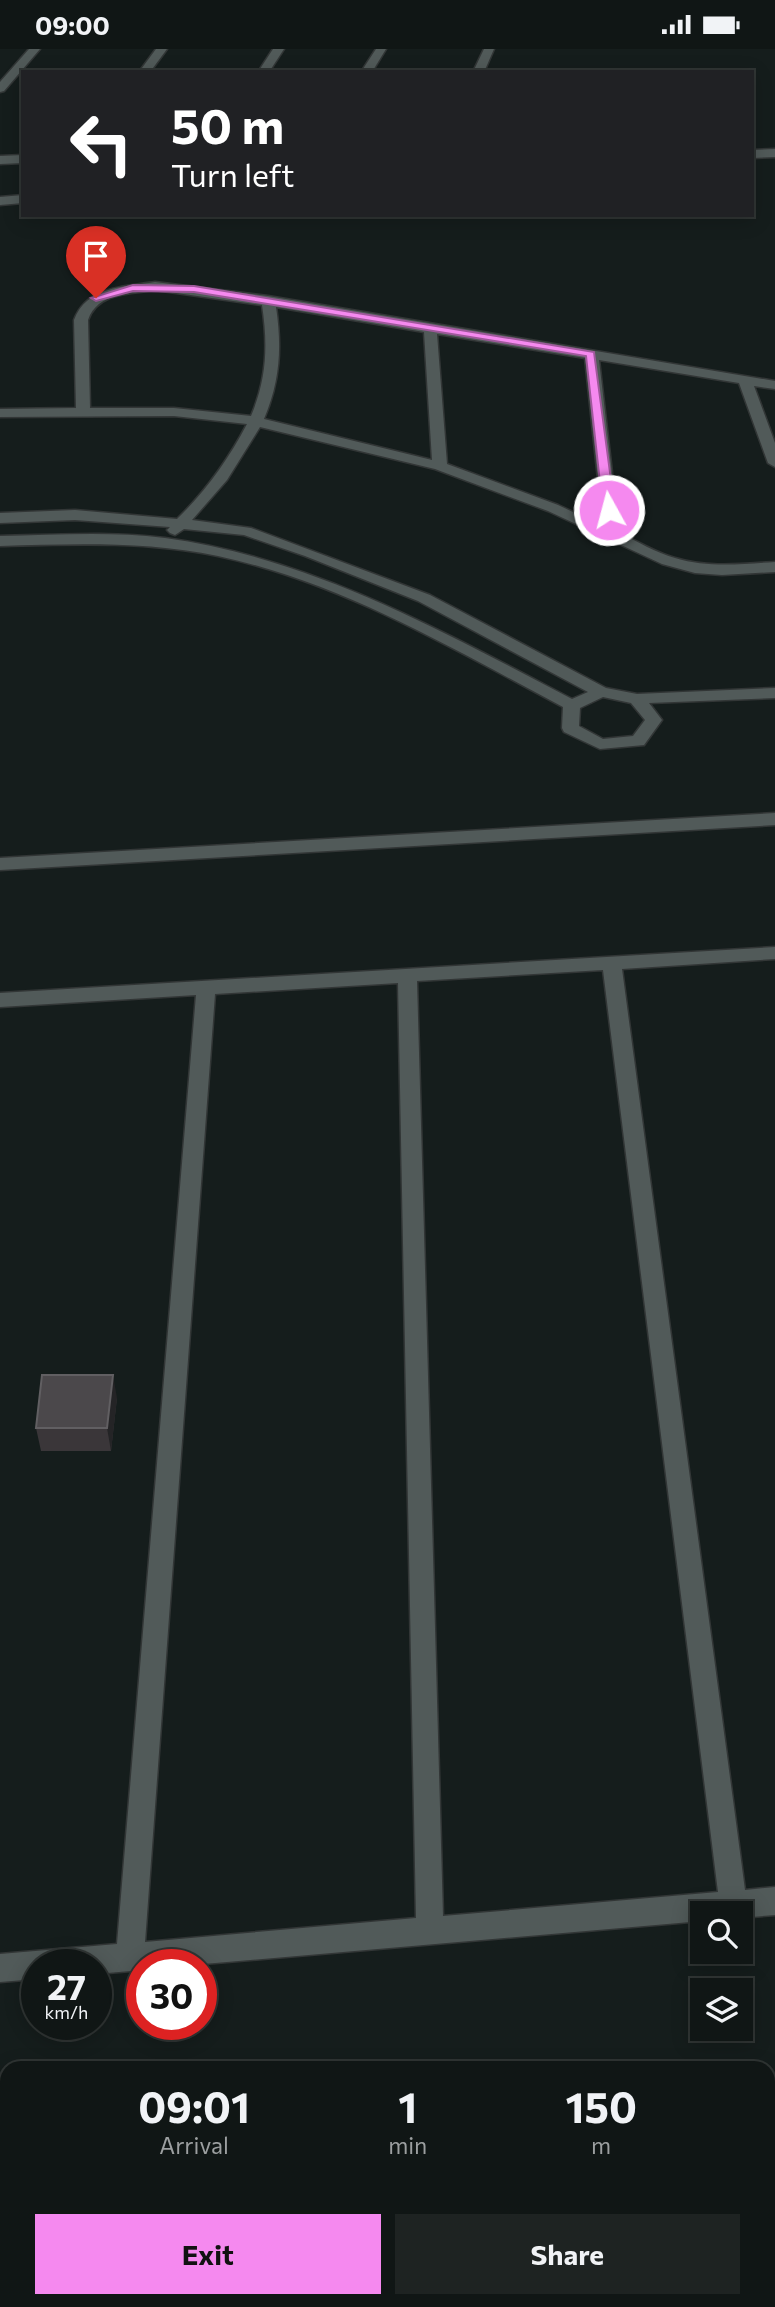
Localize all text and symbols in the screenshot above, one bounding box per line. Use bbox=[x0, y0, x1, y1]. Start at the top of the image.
text: 09:00 bbox=[35, 9, 110, 40]
text: 50 m bbox=[171, 94, 284, 154]
icon: left bbox=[56, 98, 147, 189]
text: Turn left bbox=[171, 154, 295, 194]
pin bbox=[66, 226, 126, 298]
icon: arrive bbox=[77, 237, 115, 275]
position arrow bbox=[572, 473, 646, 547]
map controls bbox=[690, 1901, 753, 2041]
button: search bbox=[690, 1901, 753, 1964]
speed limit sign: 30 bbox=[126, 1949, 217, 2040]
text: 27 bbox=[47, 1964, 86, 2007]
button: layers bbox=[690, 1978, 753, 2041]
text: km/h bbox=[45, 2001, 88, 2023]
text: 09:01 bbox=[138, 2080, 250, 2132]
text: 1 bbox=[398, 2080, 417, 2132]
text: 150 bbox=[565, 2080, 637, 2132]
text: Arrival bbox=[159, 2131, 229, 2159]
text: min bbox=[388, 2131, 427, 2159]
text: m bbox=[591, 2131, 611, 2159]
button: Exit bbox=[35, 2214, 381, 2294]
button: Share bbox=[395, 2214, 740, 2294]

